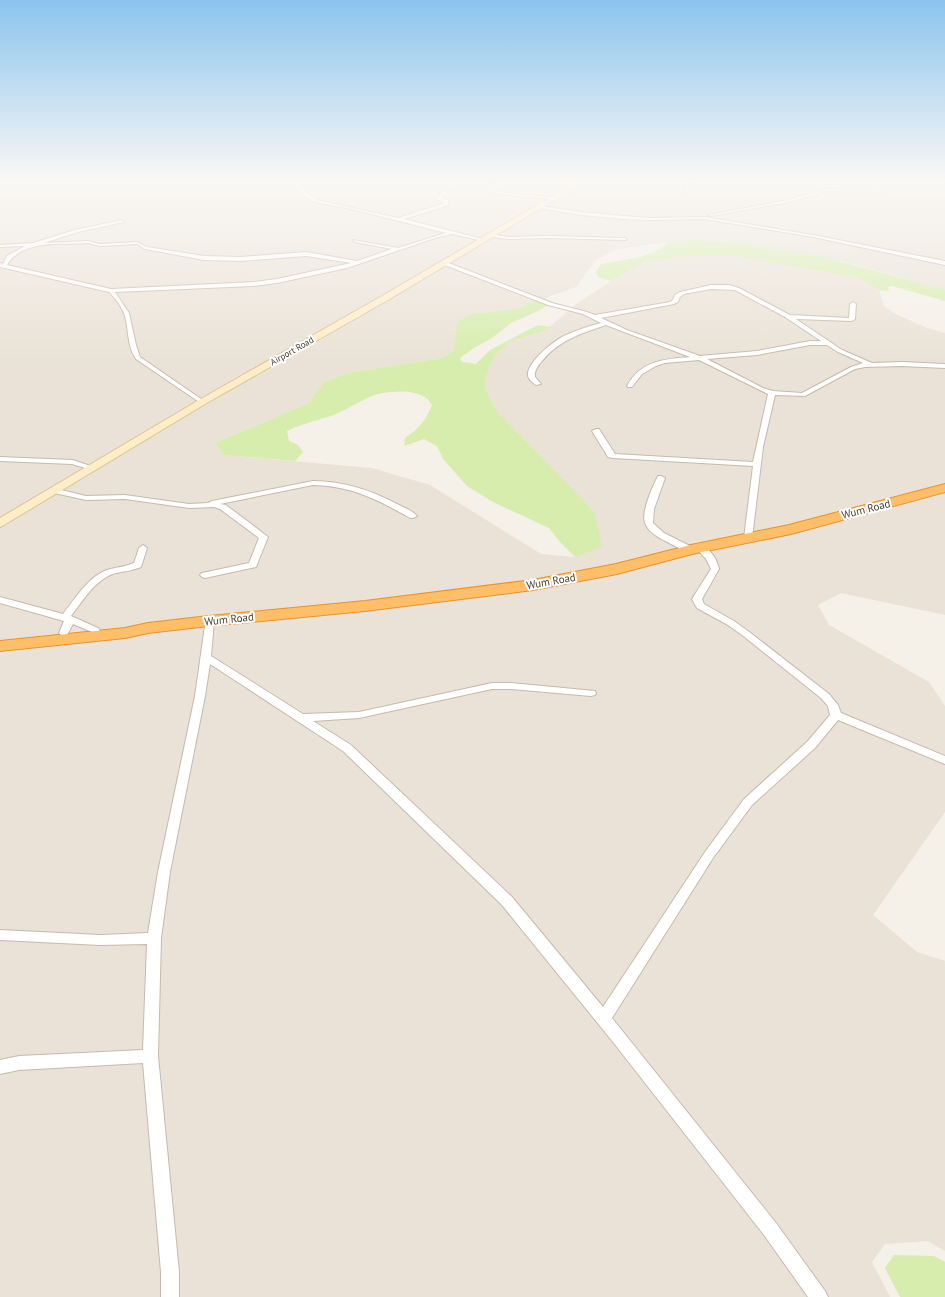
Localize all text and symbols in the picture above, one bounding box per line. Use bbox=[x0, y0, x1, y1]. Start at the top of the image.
street label: Airport Road bbox=[268, 334, 316, 367]
street label: Wum Road bbox=[840, 496, 892, 522]
street label: Wum Road bbox=[525, 570, 577, 592]
street label: Wum Road bbox=[204, 609, 255, 629]

